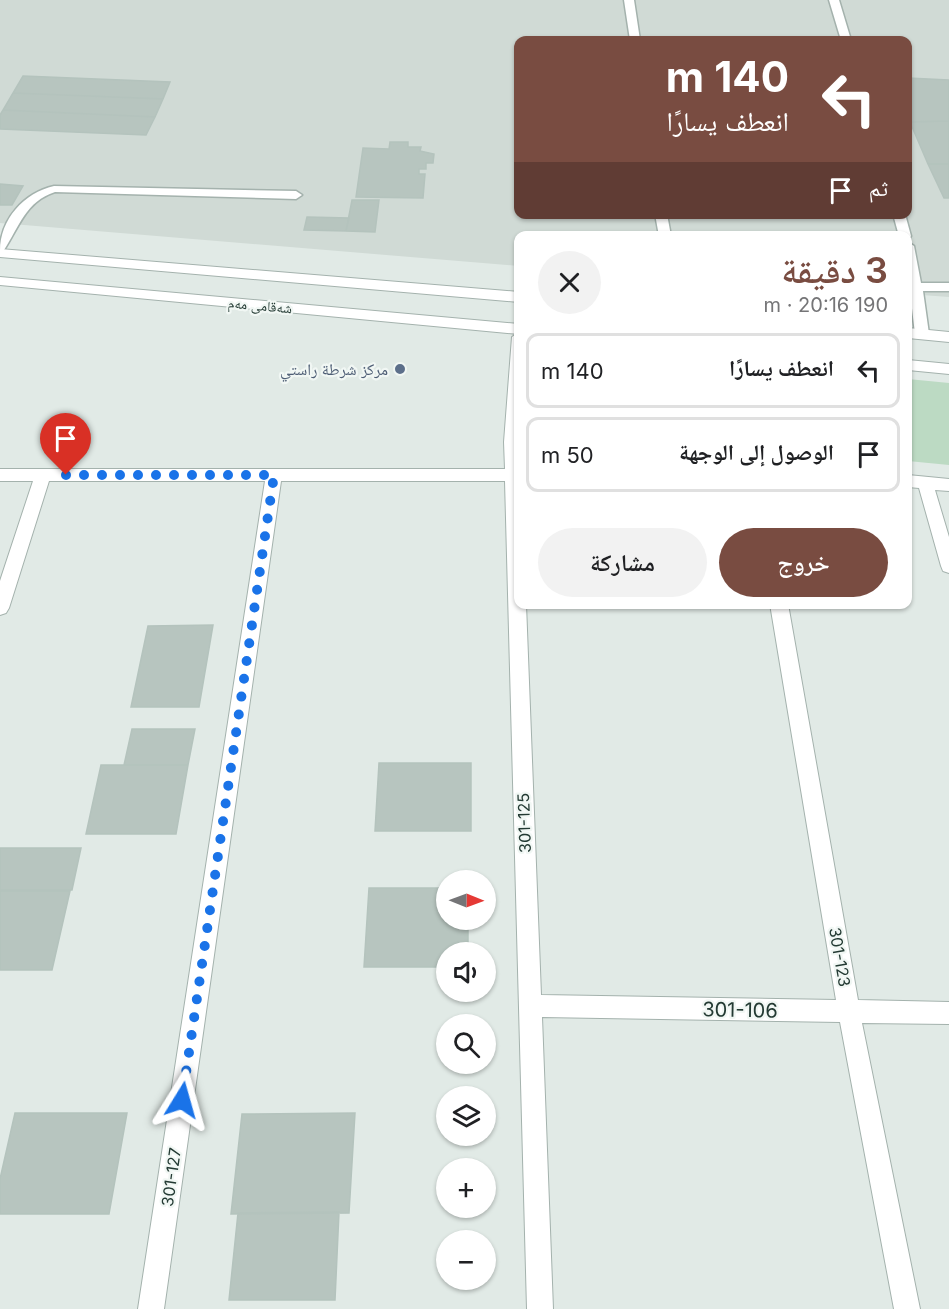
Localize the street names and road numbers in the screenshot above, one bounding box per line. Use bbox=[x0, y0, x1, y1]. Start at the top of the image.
street label: شەقامی مەم bbox=[227, 294, 293, 318]
street label: 301-125 bbox=[513, 793, 535, 853]
street label: 301-123 bbox=[825, 926, 855, 988]
street label: 301-106 bbox=[702, 997, 778, 1023]
street label: 301-127 bbox=[157, 1146, 185, 1208]

